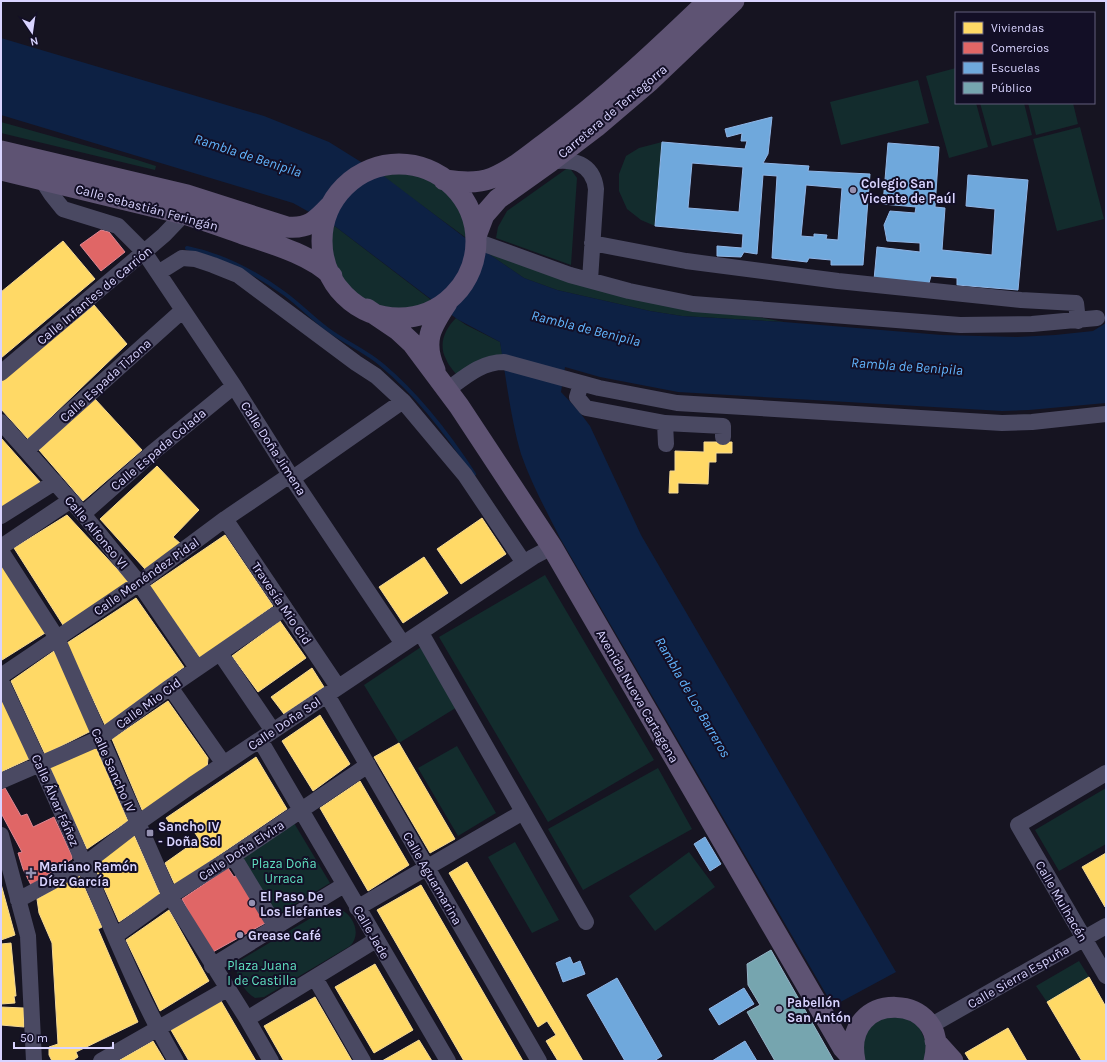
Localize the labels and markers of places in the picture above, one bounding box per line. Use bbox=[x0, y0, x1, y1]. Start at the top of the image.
place label: Colegio San Vicente de Paúl bbox=[861, 176, 956, 206]
marker: Colegio San Vicente de Paúl bbox=[848, 185, 858, 195]
place label: Sancho IV - Doña Sol bbox=[158, 819, 221, 849]
marker: Sancho IV - Doña Sol bbox=[145, 828, 155, 838]
place label: Mariano Ramón Díez García bbox=[39, 859, 137, 889]
marker: Mariano Ramón Díez García bbox=[26, 868, 36, 878]
place label: El Paso De Los Elefantes bbox=[260, 889, 342, 919]
marker: El Paso De Los Elefantes bbox=[247, 898, 257, 908]
place label: Grease Café bbox=[248, 928, 321, 943]
marker: Grease Café bbox=[235, 930, 245, 940]
place label: Pabellón San Antón bbox=[787, 995, 851, 1025]
marker: Pabellón San Antón bbox=[774, 1004, 784, 1014]

